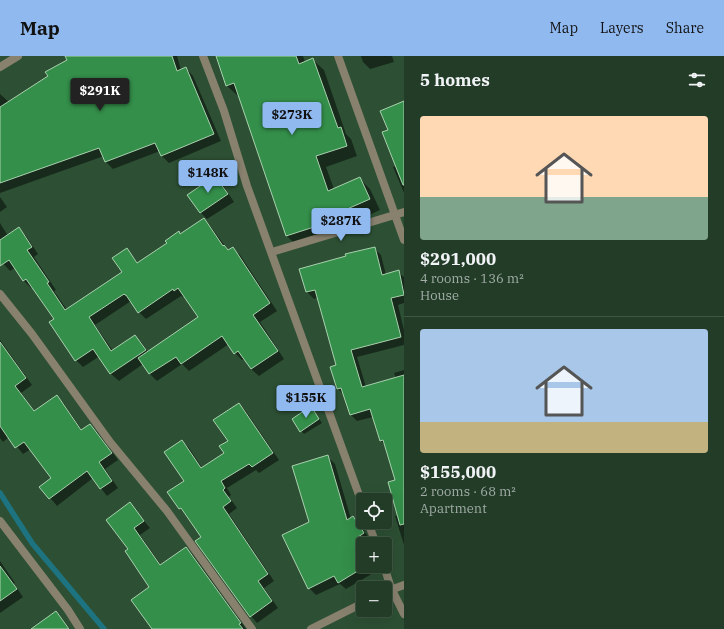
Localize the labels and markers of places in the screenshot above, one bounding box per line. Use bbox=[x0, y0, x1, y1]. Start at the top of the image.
pin: $291K bbox=[72, 78, 128, 112]
pin: $273K bbox=[264, 102, 320, 136]
pin: $148K bbox=[180, 160, 236, 194]
pin: $287K bbox=[313, 208, 369, 242]
pin: $155K bbox=[278, 385, 334, 419]

